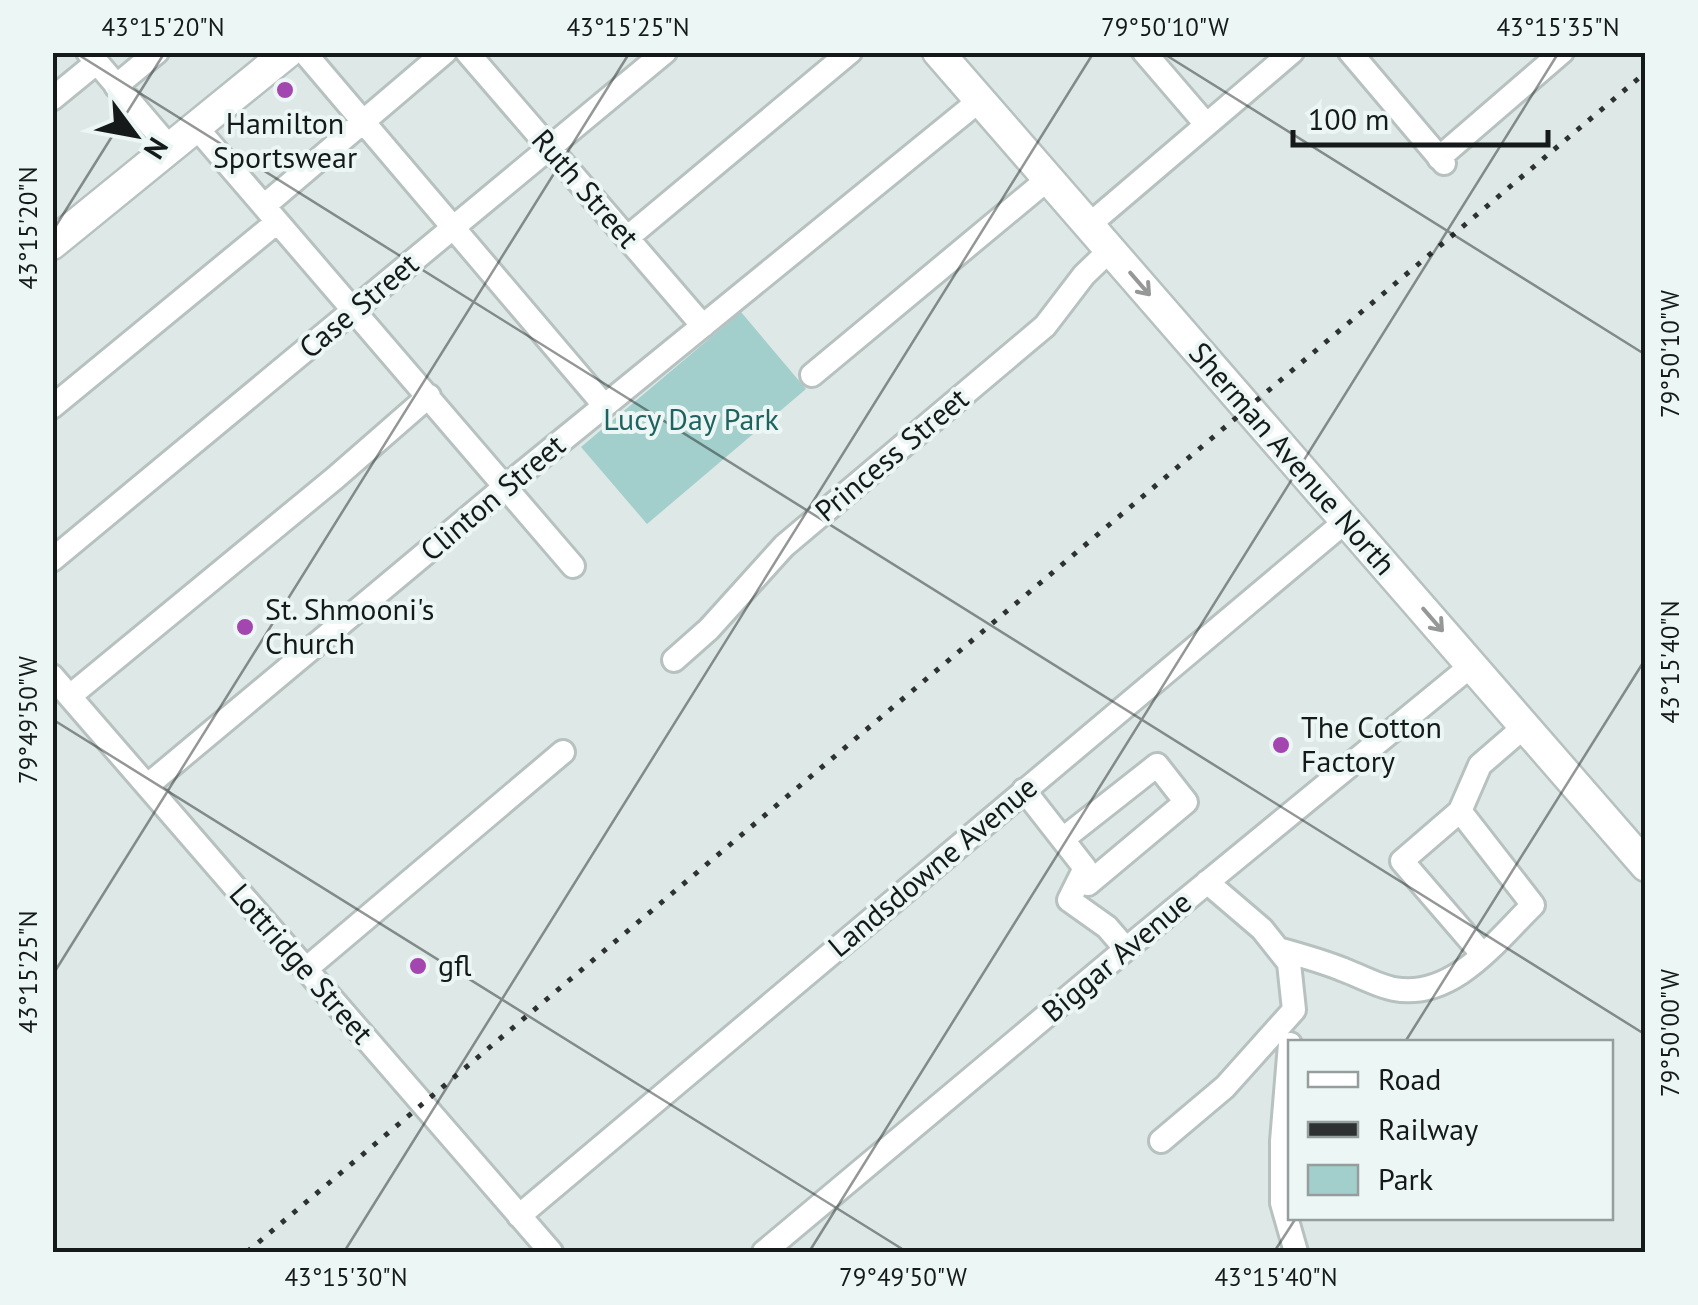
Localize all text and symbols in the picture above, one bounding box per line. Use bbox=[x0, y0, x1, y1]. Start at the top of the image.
text: 43°15'20"N bbox=[101, 11, 225, 43]
text: 43°15'25"N bbox=[566, 11, 690, 43]
text: 79°50'10"W bbox=[1101, 11, 1229, 43]
text: 43°15'35"N bbox=[1496, 11, 1620, 43]
marker: Hamilton Sportswear bbox=[274, 79, 296, 101]
north arrow bbox=[85, 85, 185, 185]
scale bar bbox=[1293, 85, 1548, 147]
text: 100 m bbox=[1308, 99, 1389, 138]
place label: Hamilton Sportswear bbox=[213, 103, 357, 176]
street label: Ruth Street bbox=[524, 121, 648, 256]
text: N bbox=[136, 131, 177, 166]
text: 43°15'20"N bbox=[12, 166, 44, 290]
street label: Case Street bbox=[290, 244, 426, 366]
one-way arrow bbox=[1128, 271, 1150, 297]
text: 79°50'10"W bbox=[1654, 290, 1686, 418]
street label: Sherman Avenue North bbox=[1181, 333, 1405, 583]
street label: Princess Street bbox=[806, 378, 976, 529]
park label: Lucy Day Park bbox=[603, 399, 779, 438]
street label: Clinton Street bbox=[412, 425, 572, 569]
place label: St. Shmooni's Church bbox=[265, 589, 434, 662]
text: 43°15'40"N bbox=[1654, 600, 1686, 724]
one-way arrow bbox=[1421, 607, 1444, 632]
marker: St. Shmooni's Church bbox=[234, 616, 256, 638]
text: 79°49'50"W bbox=[12, 656, 44, 784]
place label: The Cotton Factory bbox=[1301, 707, 1442, 780]
marker: The Cotton Factory bbox=[1270, 734, 1292, 756]
street label: Landsdowne Avenue bbox=[819, 767, 1045, 965]
street label: Lottridge Street bbox=[222, 875, 383, 1051]
street label: Biggar Avenue bbox=[1033, 882, 1199, 1030]
text: 43°15'25"N bbox=[12, 910, 44, 1034]
place label: gfl bbox=[438, 945, 472, 984]
marker: gfl bbox=[407, 955, 429, 977]
text: 79°50'00"W bbox=[1654, 969, 1686, 1097]
legend bbox=[1288, 1040, 1613, 1220]
text: Road bbox=[1378, 1059, 1442, 1098]
text: Railway bbox=[1378, 1109, 1478, 1148]
text: Park bbox=[1378, 1159, 1434, 1198]
text: 43°15'30"N bbox=[284, 1261, 408, 1293]
text: 79°49'50"W bbox=[839, 1261, 967, 1293]
text: 43°15'40"N bbox=[1214, 1261, 1338, 1293]

